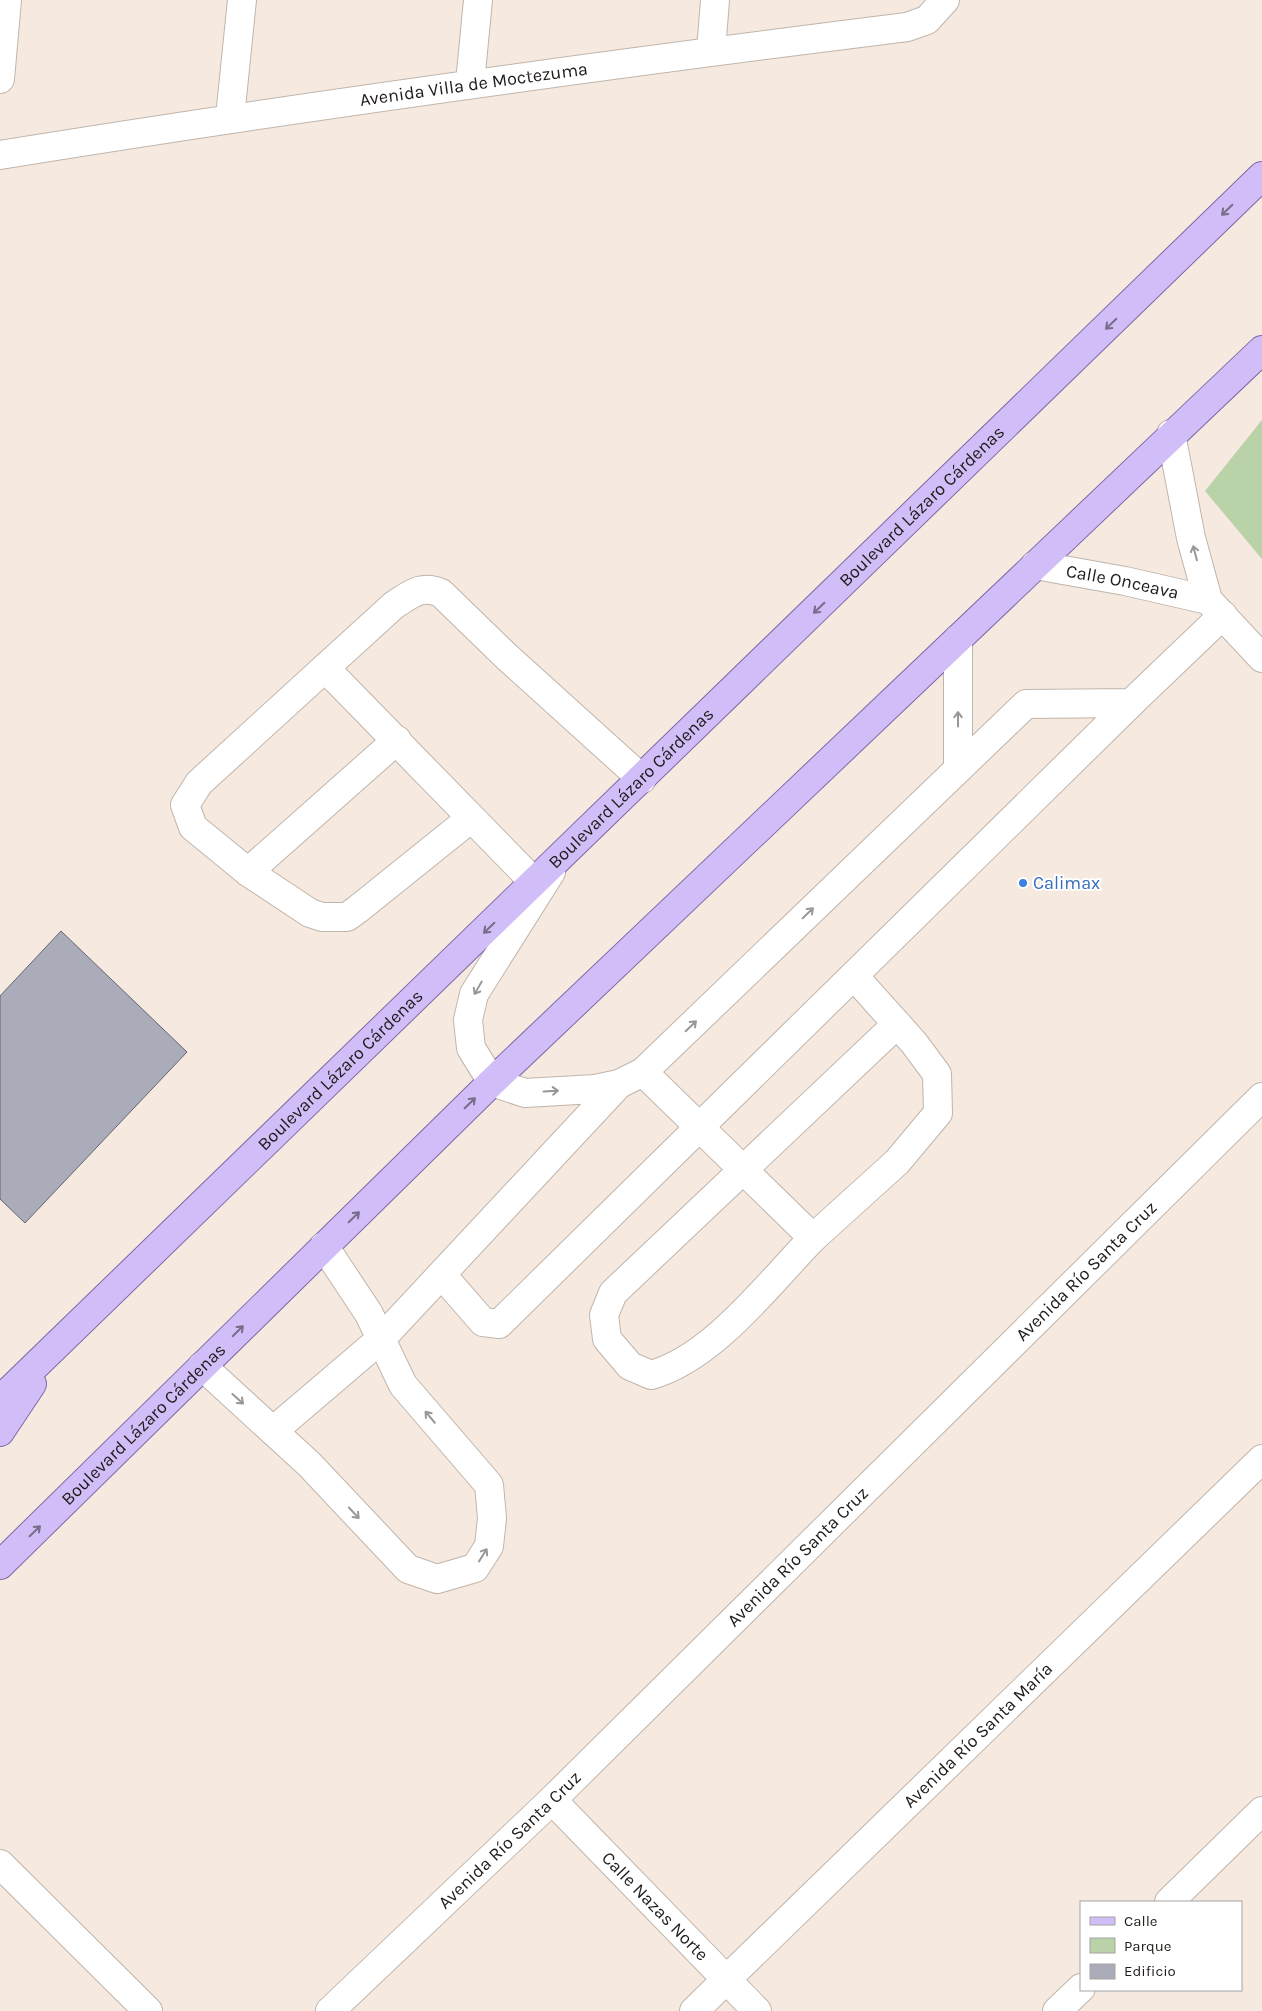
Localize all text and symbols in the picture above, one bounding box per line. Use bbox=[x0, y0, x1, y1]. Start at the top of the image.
street label: Avenida Villa de Moctezuma bbox=[358, 58, 589, 111]
one-way arrow bbox=[1221, 204, 1233, 216]
one-way arrow bbox=[1105, 318, 1117, 330]
street label: Boulevard Lázaro Cárdenas bbox=[834, 421, 1009, 591]
one-way arrow bbox=[1190, 546, 1199, 562]
street label: Calle Onceava bbox=[1064, 560, 1181, 604]
one-way arrow bbox=[813, 602, 825, 614]
street label: Boulevard Lázaro Cárdenas bbox=[544, 703, 718, 873]
one-way arrow bbox=[953, 711, 963, 728]
place label: Calimax bbox=[1033, 872, 1100, 894]
marker: Calimax bbox=[1017, 877, 1029, 889]
one-way arrow bbox=[802, 907, 814, 919]
one-way arrow bbox=[482, 922, 495, 934]
one-way arrow bbox=[473, 981, 483, 996]
street label: Boulevard Lázaro Cárdenas bbox=[253, 985, 428, 1155]
one-way arrow bbox=[685, 1019, 697, 1032]
one-way arrow bbox=[542, 1087, 558, 1096]
one-way arrow bbox=[464, 1097, 476, 1109]
street label: Avenida Río Santa Cruz bbox=[1011, 1197, 1161, 1346]
one-way arrow bbox=[348, 1211, 360, 1223]
one-way arrow bbox=[232, 1325, 244, 1337]
street label: Boulevard Lázaro Cárdenas bbox=[57, 1339, 230, 1510]
one-way arrow bbox=[232, 1393, 244, 1405]
one-way arrow bbox=[425, 1411, 436, 1424]
street label: Avenida Río Santa Cruz bbox=[723, 1482, 873, 1631]
one-way arrow bbox=[348, 1507, 360, 1519]
one-way arrow bbox=[29, 1524, 41, 1537]
one-way arrow bbox=[478, 1549, 488, 1563]
street label: Avenida Río Santa María bbox=[899, 1658, 1057, 1812]
street label: Avenida Río Santa Cruz bbox=[433, 1766, 586, 1913]
street label: Calle Nazas Norte bbox=[597, 1847, 713, 1965]
legend bbox=[1080, 1901, 1242, 1991]
text: Calle bbox=[1124, 1912, 1158, 1930]
text: Parque bbox=[1124, 1937, 1172, 1955]
text: Edificio bbox=[1124, 1962, 1176, 1980]

